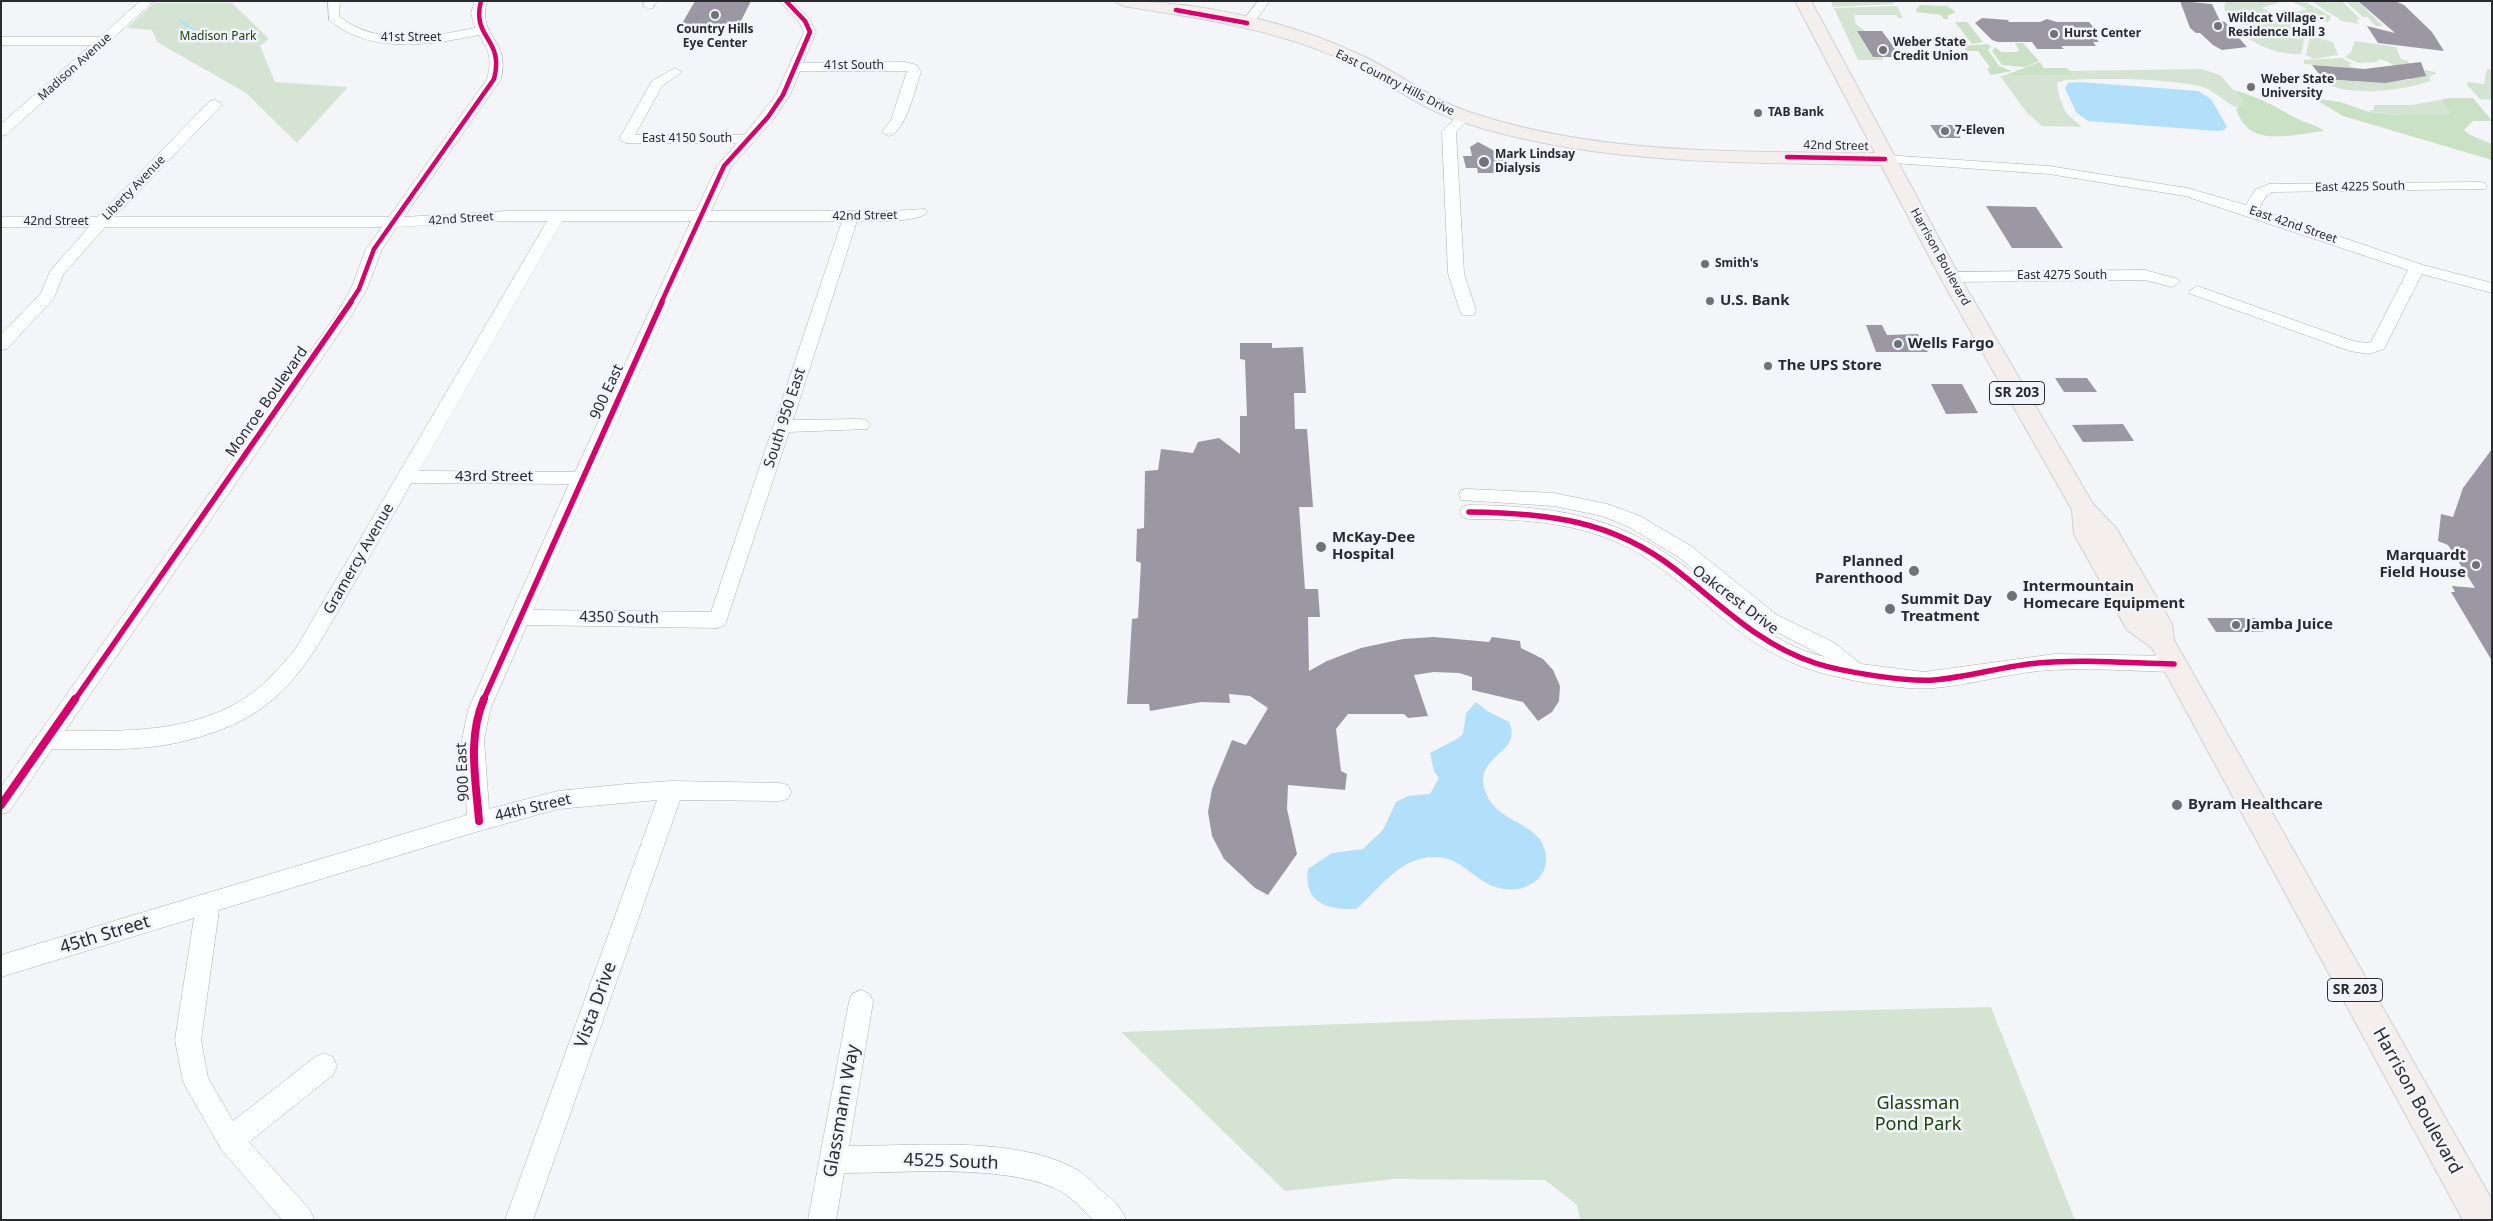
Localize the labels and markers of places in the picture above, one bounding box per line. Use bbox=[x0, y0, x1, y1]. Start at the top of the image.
marker: Country Hills Eye Center bbox=[709, 9, 721, 21]
place label: Wildcat Village - Residence Hall 3 bbox=[2228, 12, 2325, 40]
marker: Wildcat Village - Residence Hall 3 bbox=[2212, 20, 2224, 32]
place label: Country Hills Eye Center bbox=[676, 23, 754, 51]
place label: Hurst Center bbox=[2064, 27, 2141, 41]
marker: Hurst Center bbox=[2048, 28, 2060, 40]
place label: Weber State Credit Union bbox=[1893, 36, 1968, 64]
marker: Weber State Credit Union bbox=[1877, 44, 1889, 56]
place label: Weber State University bbox=[2261, 73, 2334, 101]
marker: Weber State University bbox=[2245, 81, 2257, 93]
place label: TAB Bank bbox=[1768, 106, 1824, 120]
marker: TAB Bank bbox=[1752, 107, 1764, 119]
place label: 7-Eleven bbox=[1955, 124, 2005, 138]
marker: 7-Eleven bbox=[1939, 125, 1951, 137]
place label: Mark Lindsay Dialysis bbox=[1495, 148, 1575, 176]
marker: Mark Lindsay Dialysis bbox=[1477, 155, 1491, 169]
place label: Smith's bbox=[1715, 257, 1759, 271]
marker: Smith's bbox=[1699, 258, 1711, 270]
place label: U.S. Bank bbox=[1720, 292, 1790, 310]
marker: U.S. Bank bbox=[1704, 295, 1716, 307]
place label: Wells Fargo bbox=[1908, 335, 1994, 353]
marker: Wells Fargo bbox=[1892, 338, 1904, 350]
place label: The UPS Store bbox=[1778, 357, 1882, 375]
marker: The UPS Store bbox=[1762, 360, 1774, 372]
place label: McKay-Dee Hospital bbox=[1332, 529, 1415, 564]
marker: McKay-Dee Hospital bbox=[1314, 540, 1328, 554]
place label: Marquardt Field House bbox=[2379, 547, 2466, 582]
place label: Planned Parenthood bbox=[1815, 553, 1903, 588]
marker: Marquardt Field House bbox=[2470, 559, 2482, 571]
marker: Planned Parenthood bbox=[1907, 564, 1921, 578]
place label: Intermountain Homecare Equipment bbox=[2023, 578, 2185, 613]
marker: Intermountain Homecare Equipment bbox=[2005, 589, 2019, 603]
place label: Summit Day Treatment bbox=[1901, 591, 1992, 626]
marker: Summit Day Treatment bbox=[1883, 602, 1897, 616]
place label: Jamba Juice bbox=[2246, 616, 2333, 634]
marker: Jamba Juice bbox=[2230, 619, 2242, 631]
place label: Byram Healthcare bbox=[2188, 796, 2323, 814]
marker: Byram Healthcare bbox=[2170, 798, 2184, 812]

